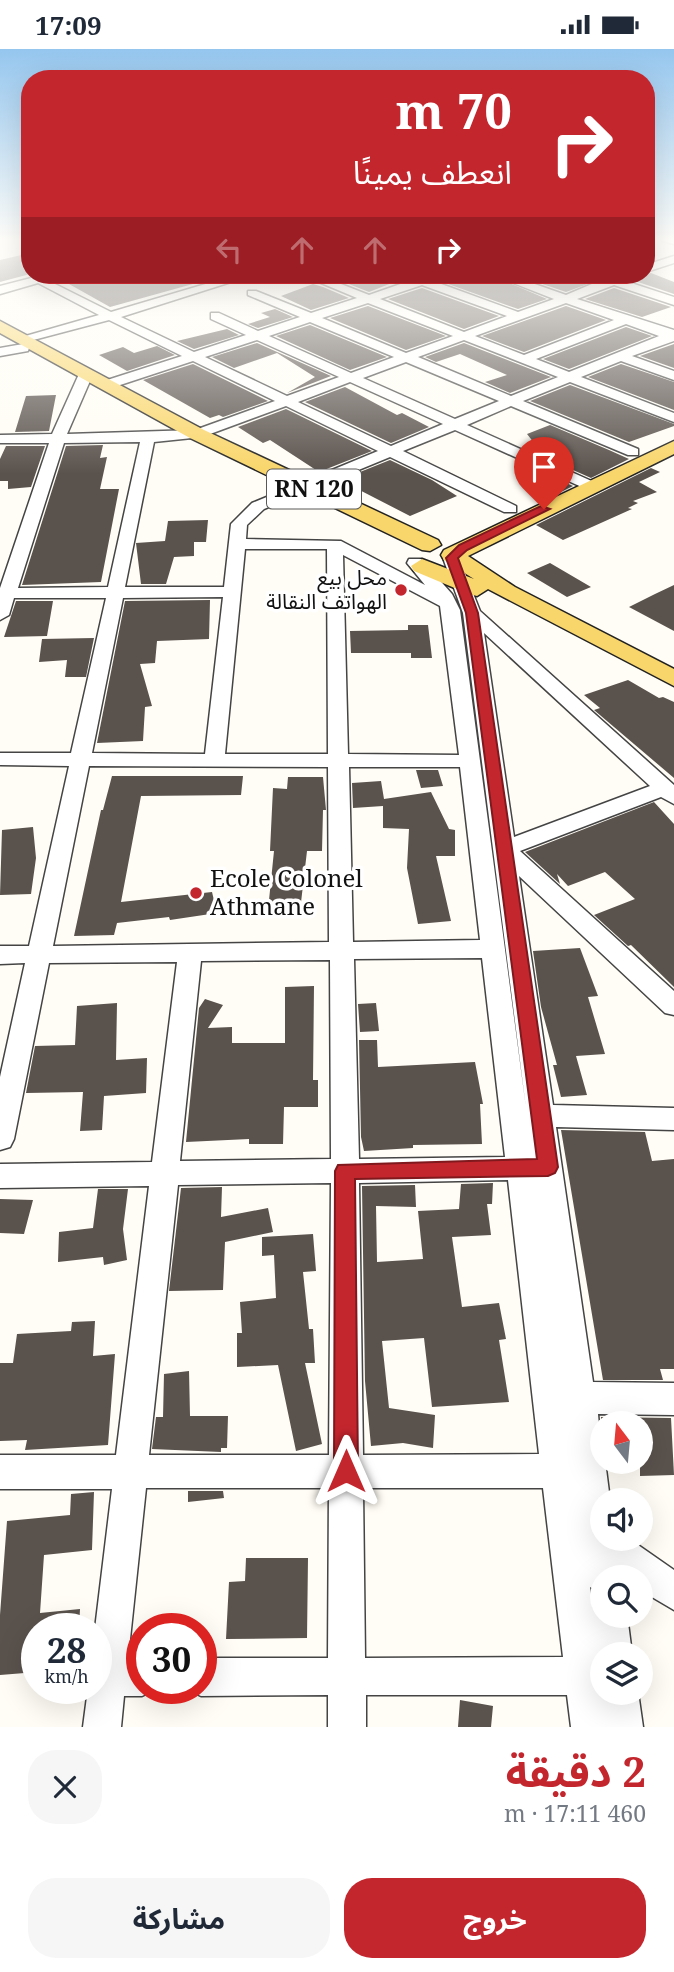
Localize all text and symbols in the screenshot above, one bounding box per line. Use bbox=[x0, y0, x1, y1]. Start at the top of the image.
text: 17:09 bbox=[35, 7, 102, 43]
text: 70 m bbox=[396, 77, 512, 143]
icon: right bbox=[536, 98, 627, 189]
text: انعطف يمينًا bbox=[353, 150, 512, 193]
icon: left bbox=[210, 231, 248, 269]
icon: ahead bbox=[283, 231, 321, 269]
icon: ahead bbox=[356, 231, 394, 269]
icon: right bbox=[429, 231, 467, 269]
pin bbox=[514, 437, 574, 509]
icon: arrive bbox=[525, 448, 563, 486]
road number: RN 120 bbox=[267, 469, 361, 509]
place label: محل بيع الهواتف النقالة bbox=[266, 563, 387, 615]
marker: محل بيع الهواتف النقالة bbox=[393, 582, 409, 598]
place label: Ecole Colonel Athmane bbox=[210, 861, 363, 922]
marker: Ecole Colonel Athmane bbox=[188, 885, 204, 901]
north arrow bbox=[590, 1411, 653, 1473]
map controls bbox=[590, 1411, 653, 1705]
position arrow bbox=[309, 1434, 383, 1508]
button: sound bbox=[590, 1488, 653, 1551]
button: search bbox=[590, 1565, 653, 1628]
speed limit sign: 30 bbox=[126, 1613, 217, 1704]
text: 28 bbox=[47, 1626, 86, 1673]
button: layers bbox=[590, 1642, 653, 1705]
text: km/h bbox=[44, 1664, 89, 1688]
text: 2 دقيقة bbox=[506, 1742, 646, 1799]
button: close bbox=[28, 1750, 102, 1824]
text: 460 m · 17:11 bbox=[504, 1797, 646, 1829]
button: مشاركة bbox=[28, 1878, 330, 1958]
button: خروج bbox=[344, 1878, 646, 1958]

